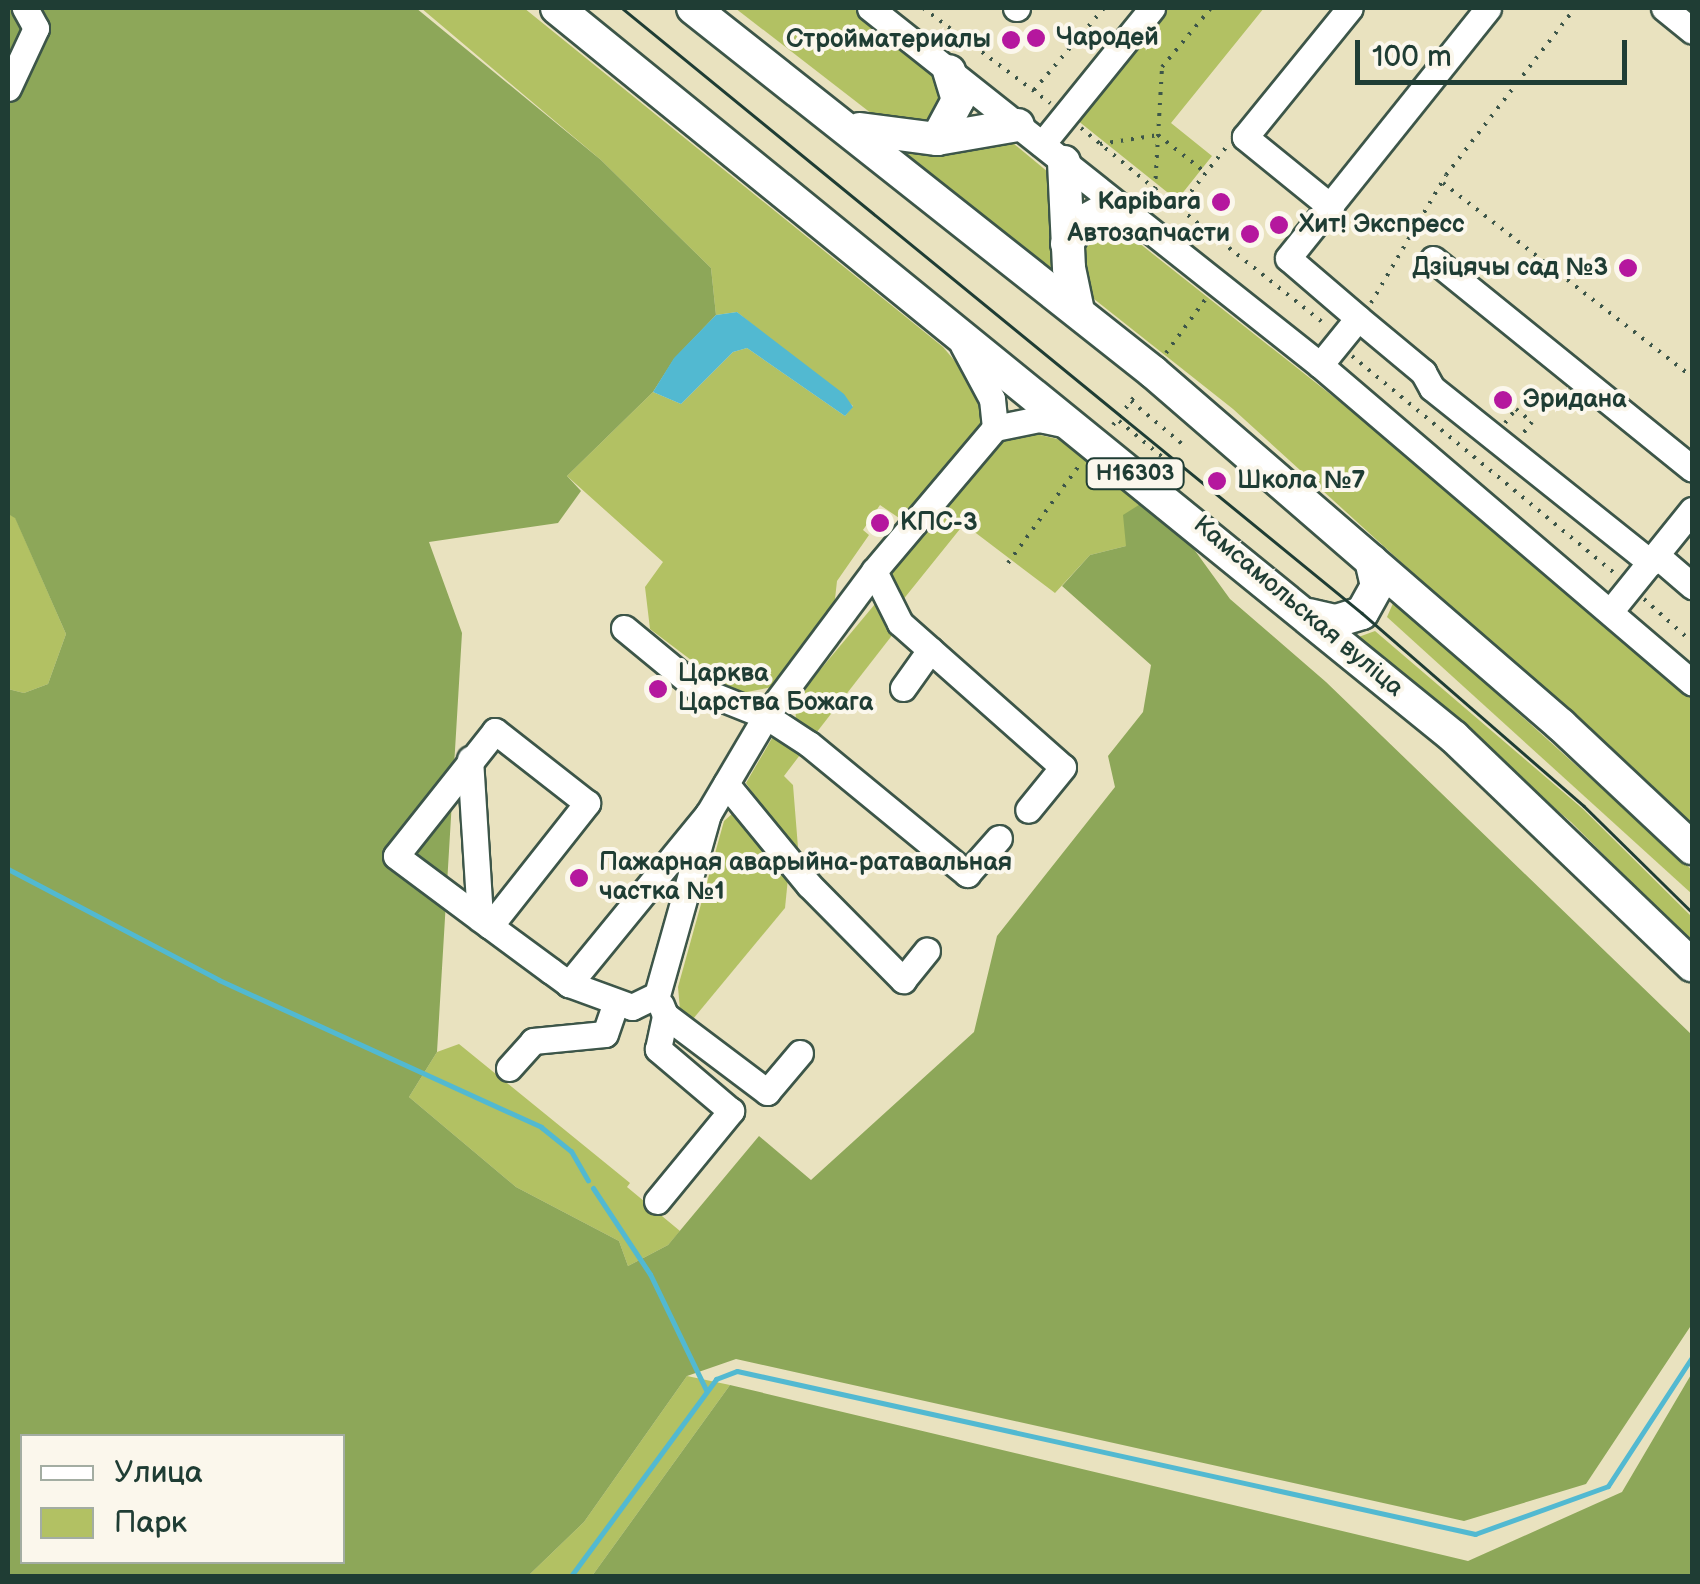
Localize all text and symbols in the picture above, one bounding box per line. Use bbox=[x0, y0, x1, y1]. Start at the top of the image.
scale bar bbox=[1360, 20, 1632, 82]
place label: Чародей bbox=[1056, 23, 1159, 53]
place label: Стройматериалы bbox=[786, 25, 991, 55]
marker: Чародей bbox=[1025, 27, 1047, 49]
marker: Стройматериалы bbox=[1000, 29, 1022, 51]
text: 100 m bbox=[1372, 39, 1452, 75]
place label: Kapibara bbox=[1097, 187, 1201, 217]
marker: Kapibara bbox=[1210, 191, 1232, 213]
place label: Хит! Экспресс bbox=[1299, 210, 1465, 240]
marker: Хит! Экспресс bbox=[1268, 214, 1290, 236]
place label: Автозапчасти bbox=[1068, 219, 1230, 249]
marker: Автозапчасти bbox=[1239, 223, 1261, 245]
place label: Дзіцячы сад №3 bbox=[1412, 253, 1608, 283]
marker: Дзіцячы сад №3 bbox=[1617, 257, 1639, 279]
place label: Эридана bbox=[1523, 385, 1627, 415]
marker: Эридана bbox=[1492, 389, 1514, 411]
road number: Н16303 bbox=[1085, 457, 1185, 491]
place label: Школа №7 bbox=[1237, 466, 1365, 496]
marker: Школа №7 bbox=[1206, 470, 1228, 492]
place label: КПС-3 bbox=[900, 508, 978, 538]
street label: Камсамольская вуліца bbox=[1187, 510, 1409, 704]
marker: КПС-3 bbox=[869, 512, 891, 534]
place label: Царква Царства Божага bbox=[678, 660, 873, 719]
marker: Царква Царства Божага bbox=[647, 678, 669, 700]
place label: Пажарная аварыйна-ратавальная частка №1 bbox=[599, 849, 1012, 908]
marker: Пажарная аварыйна-ратавальная частка №1 bbox=[568, 867, 590, 889]
legend bbox=[20, 1434, 345, 1564]
text: Улица bbox=[114, 1455, 203, 1491]
text: Парк bbox=[114, 1505, 187, 1541]

